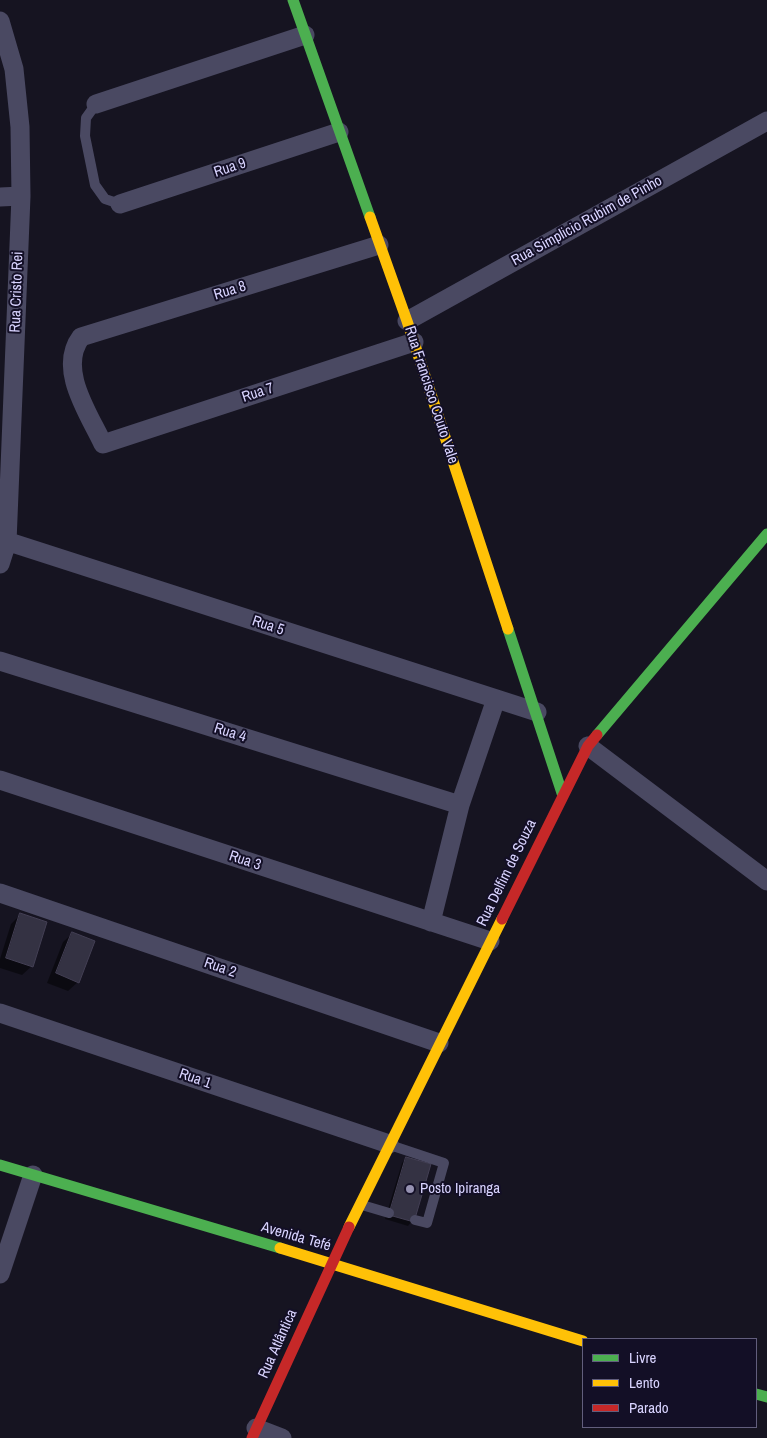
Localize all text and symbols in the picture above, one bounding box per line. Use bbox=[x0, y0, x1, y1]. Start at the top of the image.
street label: Rua 9 bbox=[212, 154, 248, 182]
street label: Rua Simplicio Rubim de Pinho bbox=[508, 172, 666, 270]
street label: Rua Cristo Rei bbox=[7, 251, 27, 333]
street label: Rua 8 bbox=[212, 278, 248, 304]
street label: Rua Francisco Couto Vale bbox=[400, 324, 462, 466]
street label: Rua 7 bbox=[240, 379, 276, 407]
street label: Rua 5 bbox=[250, 612, 286, 640]
street label: Rua 4 bbox=[212, 720, 248, 746]
street label: Rua Delfim de Souza bbox=[473, 817, 541, 929]
street label: Rua 3 bbox=[227, 847, 263, 875]
street label: Rua 2 bbox=[202, 954, 238, 982]
street label: Rua 1 bbox=[177, 1065, 213, 1093]
place label: Posto Ipiranga bbox=[420, 1180, 500, 1198]
marker: Posto Ipiranga bbox=[404, 1183, 416, 1195]
street label: Avenida Tefé bbox=[259, 1218, 333, 1256]
street label: Rua Atlântica bbox=[255, 1307, 301, 1381]
legend bbox=[582, 1338, 757, 1428]
text: Livre bbox=[629, 1347, 656, 1368]
text: Lento bbox=[629, 1372, 660, 1393]
text: Parado bbox=[629, 1397, 669, 1418]

